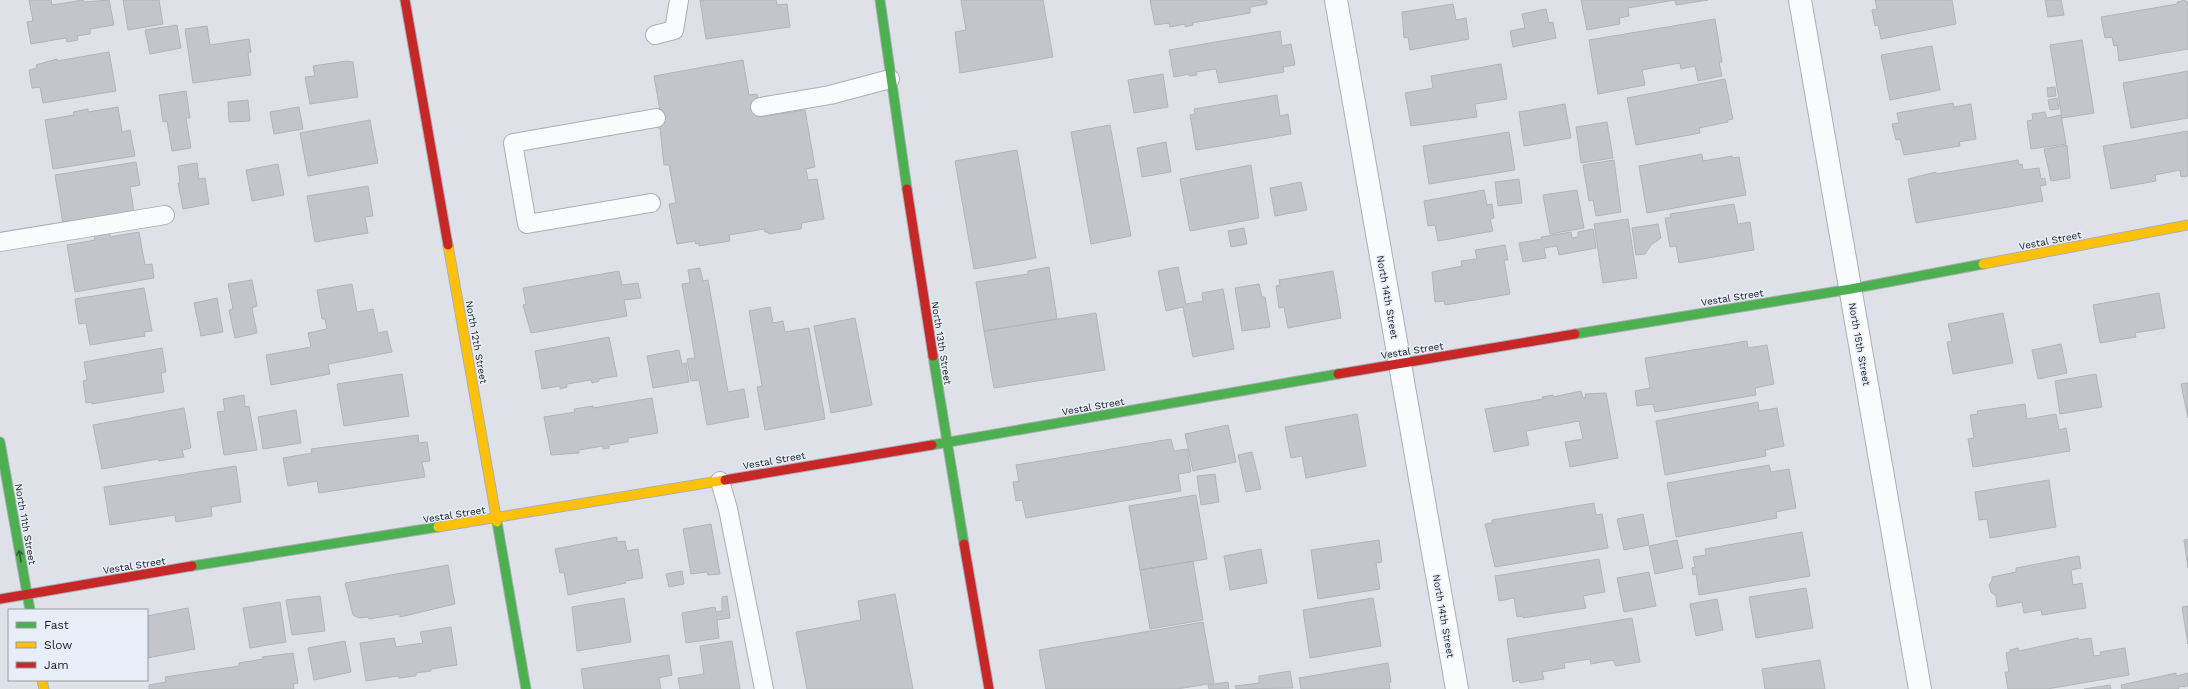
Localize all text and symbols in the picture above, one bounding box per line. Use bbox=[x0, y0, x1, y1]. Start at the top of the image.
street label: Vestal Street bbox=[2018, 229, 2083, 252]
street label: North 14th Street bbox=[1375, 255, 1400, 340]
street label: Vestal Street bbox=[1700, 287, 1765, 308]
street label: North 12th Street bbox=[464, 300, 489, 385]
street label: North 13th Street bbox=[929, 301, 954, 386]
street label: North 15th Street bbox=[1847, 302, 1872, 387]
street label: Vestal Street bbox=[1380, 340, 1445, 361]
street label: Vestal Street bbox=[1061, 395, 1126, 417]
street label: Vestal Street bbox=[742, 449, 807, 471]
street label: North 11th Street bbox=[13, 483, 38, 566]
street label: Vestal Street bbox=[422, 504, 487, 525]
one-way arrow bbox=[16, 550, 24, 563]
street label: Vestal Street bbox=[102, 555, 167, 576]
street label: North 14th Street bbox=[1431, 574, 1456, 659]
legend bbox=[8, 609, 148, 681]
text: Fast bbox=[44, 618, 69, 632]
text: Slow bbox=[44, 638, 72, 652]
text: Jam bbox=[44, 658, 69, 672]

